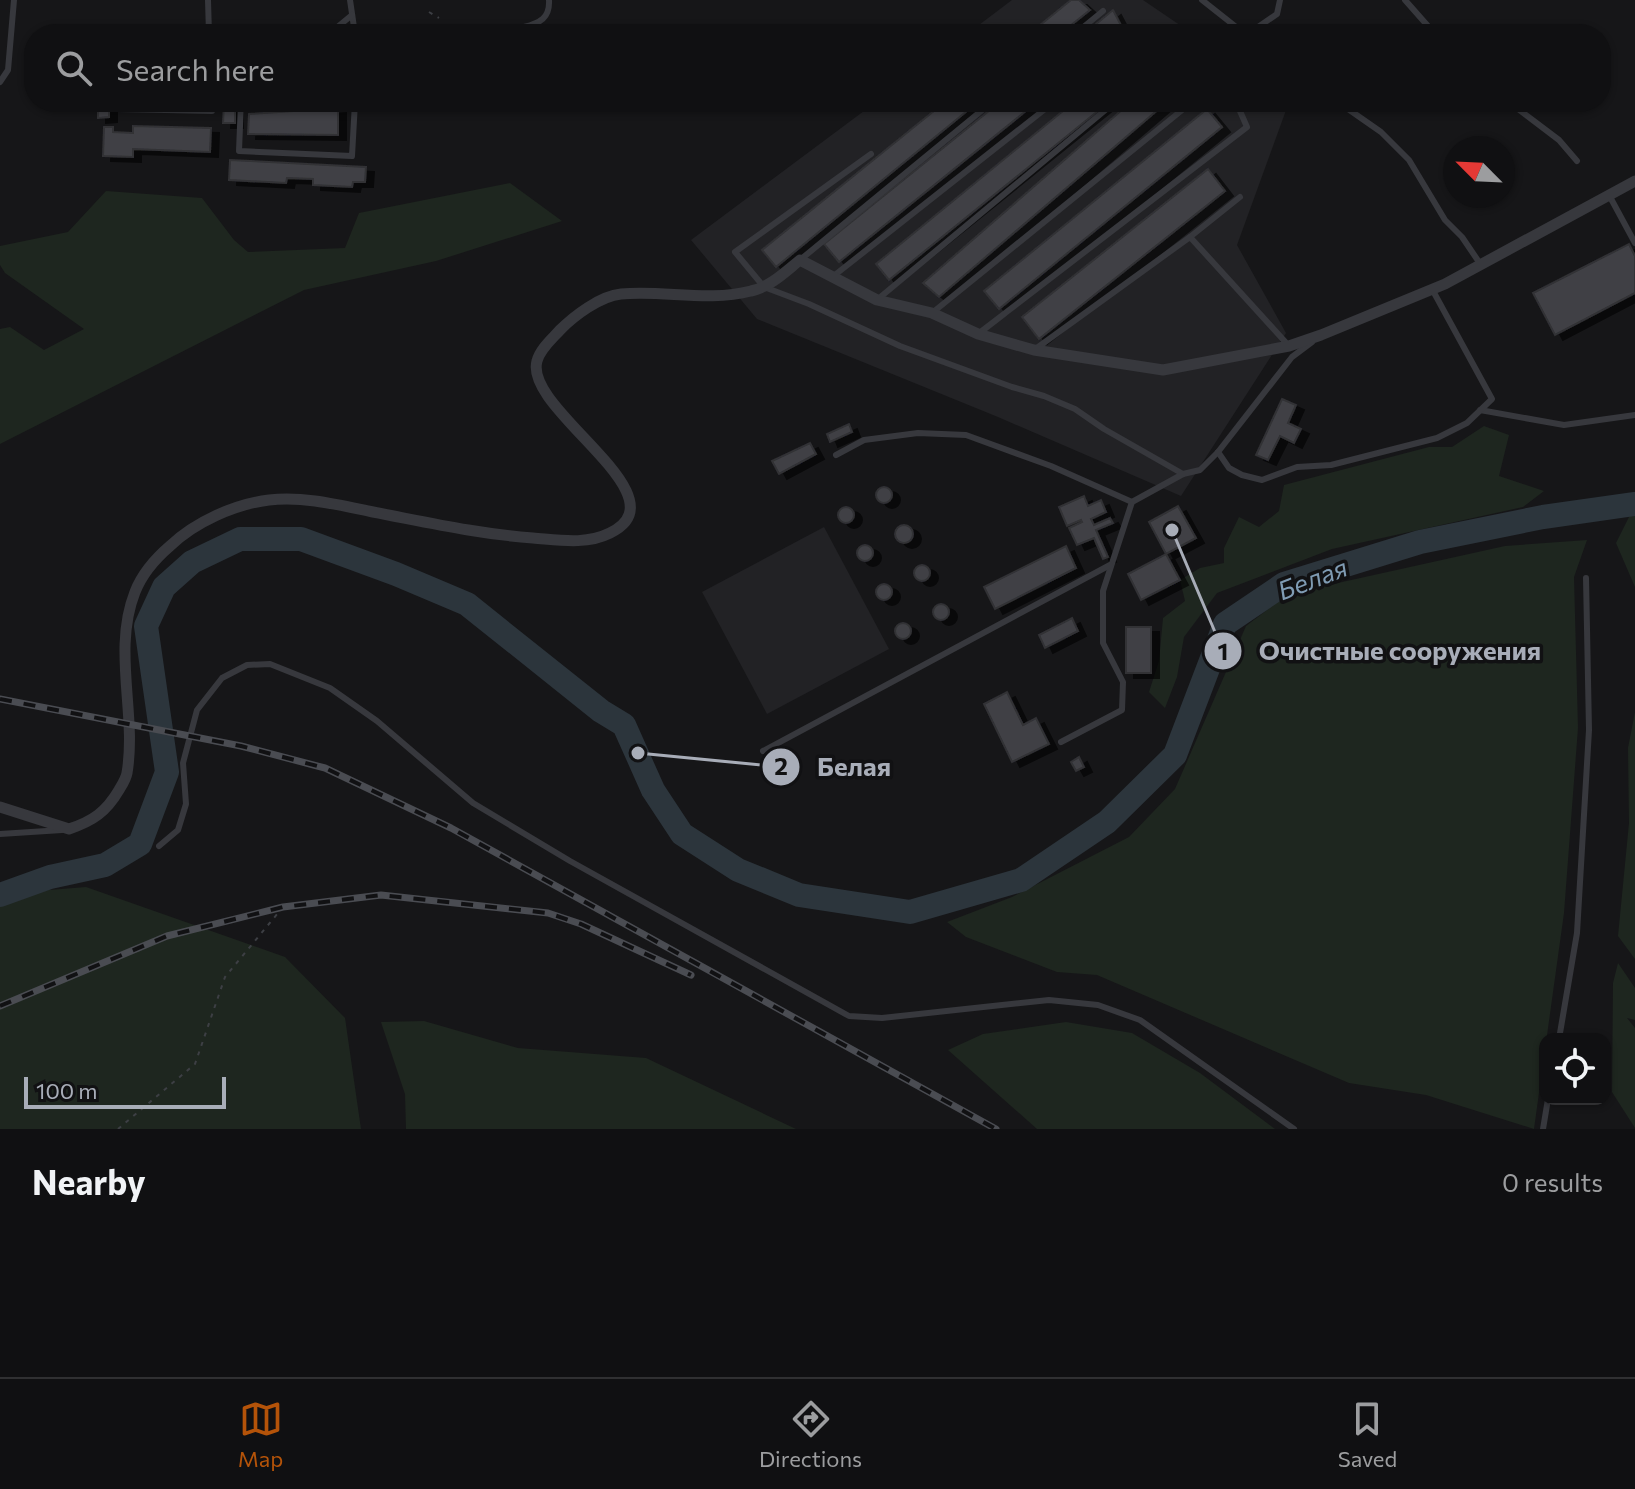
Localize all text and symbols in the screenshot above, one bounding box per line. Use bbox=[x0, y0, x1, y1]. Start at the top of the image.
search box bbox=[24, 24, 1611, 112]
icon: search bbox=[52, 46, 96, 90]
text: Search here bbox=[116, 50, 275, 87]
north arrow bbox=[1443, 136, 1515, 208]
water label: Белая bbox=[1273, 551, 1351, 605]
callout: Очистные сооружения bbox=[1203, 626, 1557, 676]
text: Очистные сооружения bbox=[1259, 634, 1541, 665]
text: 1 bbox=[1218, 636, 1228, 665]
callout: Белая bbox=[761, 742, 907, 792]
text: Белая bbox=[817, 750, 891, 781]
text: 2 bbox=[774, 751, 788, 780]
map controls bbox=[1539, 1033, 1611, 1105]
button: locate bbox=[1539, 1033, 1611, 1105]
scale bar bbox=[24, 1073, 226, 1109]
text: 100 m bbox=[36, 1077, 98, 1104]
text: Nearby bbox=[32, 1160, 146, 1202]
text: 0 results bbox=[1502, 1166, 1603, 1197]
tab: Map bbox=[238, 1397, 283, 1472]
tab: Directions bbox=[759, 1397, 862, 1472]
tab: Saved bbox=[1338, 1397, 1397, 1472]

